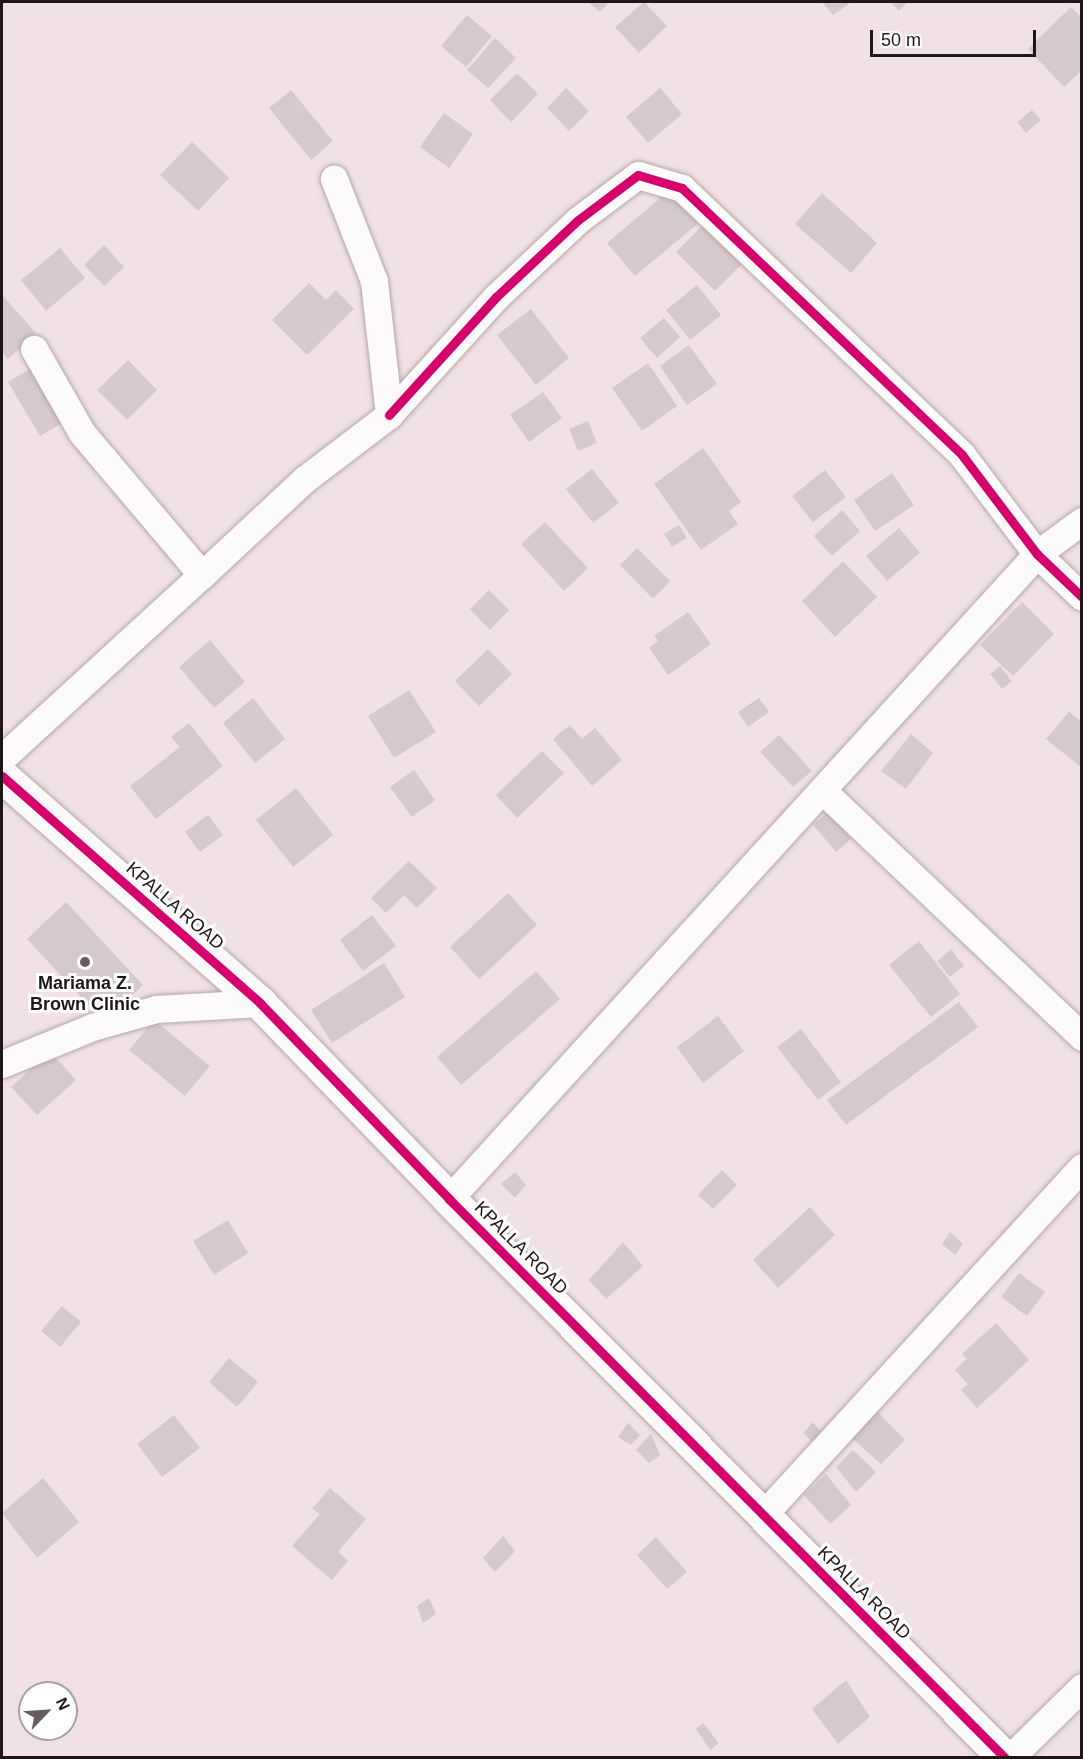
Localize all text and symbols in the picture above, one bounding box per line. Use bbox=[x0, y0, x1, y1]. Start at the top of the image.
scale bar bbox=[873, 18, 1040, 56]
text: 50 m bbox=[881, 30, 921, 50]
street label: KPALLA ROAD bbox=[121, 857, 229, 955]
marker: Mariama Z. Brown Clinic bbox=[76, 953, 94, 971]
place label: Mariama Z. Brown Clinic bbox=[30, 973, 140, 1016]
street label: KPALLA ROAD bbox=[470, 1197, 572, 1299]
street label: KPALLA ROAD bbox=[813, 1542, 915, 1644]
north arrow bbox=[18, 1681, 78, 1741]
text: N bbox=[53, 1695, 73, 1713]

